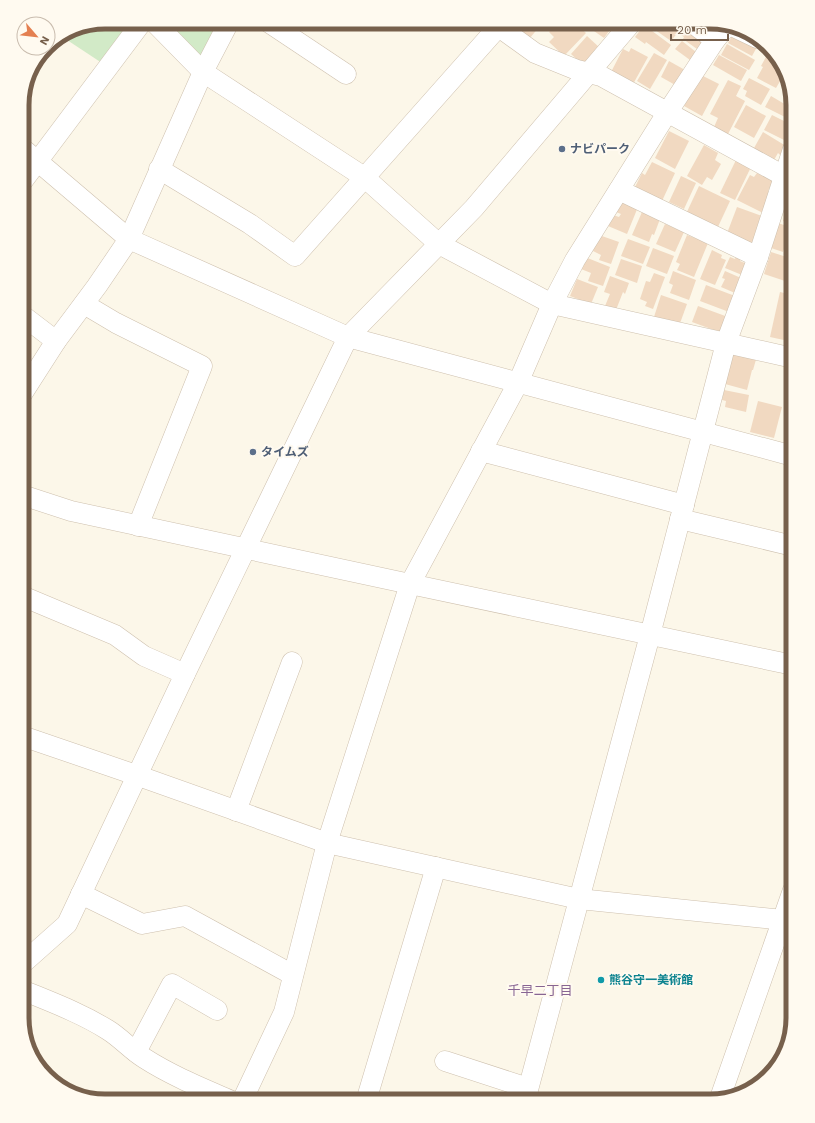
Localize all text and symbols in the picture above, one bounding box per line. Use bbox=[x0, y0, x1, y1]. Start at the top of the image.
north arrow bbox=[16, 16, 56, 56]
scale bar bbox=[671, 16, 728, 42]
text: 20 m bbox=[677, 23, 707, 37]
text: N bbox=[37, 34, 52, 47]
place label: ナビパーク bbox=[570, 142, 630, 156]
marker: ナビパーク bbox=[557, 144, 567, 154]
place label: タイムズ bbox=[261, 445, 309, 459]
marker: タイムズ bbox=[248, 447, 258, 457]
place label: 熊谷守一美術館 bbox=[609, 973, 693, 987]
marker: 熊谷守一美術館 bbox=[596, 975, 606, 985]
district label: 千早二丁目 bbox=[507, 983, 573, 998]

